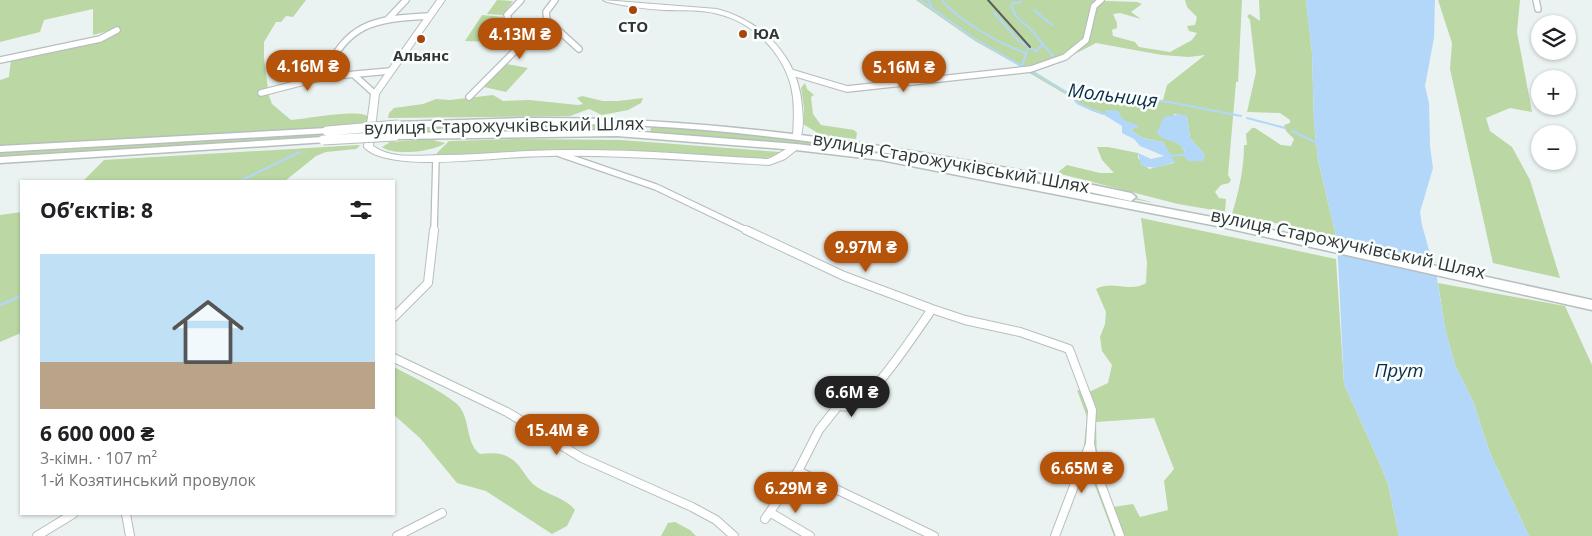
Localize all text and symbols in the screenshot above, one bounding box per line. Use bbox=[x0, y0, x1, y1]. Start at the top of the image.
marker: СТО bbox=[627, 4, 639, 16]
map controls bbox=[1531, 15, 1576, 170]
button: layers bbox=[1531, 15, 1576, 60]
place label: СТО bbox=[618, 16, 648, 36]
pin: 4.13M ₴ bbox=[474, 18, 566, 60]
text: 4.13M ₴ bbox=[489, 23, 551, 45]
place label: ЮА bbox=[753, 23, 780, 43]
marker: ЮА bbox=[737, 28, 749, 40]
marker: Альянс bbox=[415, 33, 427, 45]
place label: Альянс bbox=[393, 45, 449, 65]
pin: 4.16M ₴ bbox=[262, 49, 354, 92]
pin: 5.16M ₴ bbox=[858, 51, 950, 93]
text: 4.16M ₴ bbox=[277, 55, 339, 77]
text: 5.16M ₴ bbox=[873, 56, 935, 78]
button: + bbox=[1531, 70, 1576, 115]
water label: Мольниця bbox=[1067, 77, 1159, 113]
street label: вулиця Старожучківський Шлях bbox=[364, 111, 645, 139]
button: − bbox=[1531, 125, 1576, 170]
street label: вулиця Старожучківський Шлях bbox=[811, 126, 1092, 198]
text: Об’єктів: 8 bbox=[40, 196, 153, 224]
icon: filters bbox=[347, 196, 375, 224]
street label: вулиця Старожучківський Шлях bbox=[1209, 202, 1488, 284]
pin: 9.97M ₴ bbox=[820, 230, 912, 273]
text: 9.97M ₴ bbox=[835, 236, 897, 258]
icon: home bbox=[163, 287, 253, 377]
water label: Прут bbox=[1374, 357, 1424, 383]
pin: 6.6M ₴ bbox=[811, 376, 893, 418]
text: 6.6M ₴ bbox=[826, 381, 878, 403]
pin: 15.4M ₴ bbox=[511, 414, 603, 456]
text: 6 600 000 ₴ bbox=[40, 419, 154, 447]
text: 15.4M ₴ bbox=[526, 419, 588, 441]
text: 3-кімн. · 107 m² bbox=[40, 447, 157, 469]
pin: 6.65M ₴ bbox=[1036, 452, 1128, 494]
text: 6.65M ₴ bbox=[1051, 457, 1113, 479]
text: 1-й Козятинський провулок bbox=[40, 469, 256, 491]
pin: 6.29M ₴ bbox=[750, 472, 842, 514]
text: 6.29M ₴ bbox=[765, 477, 827, 499]

